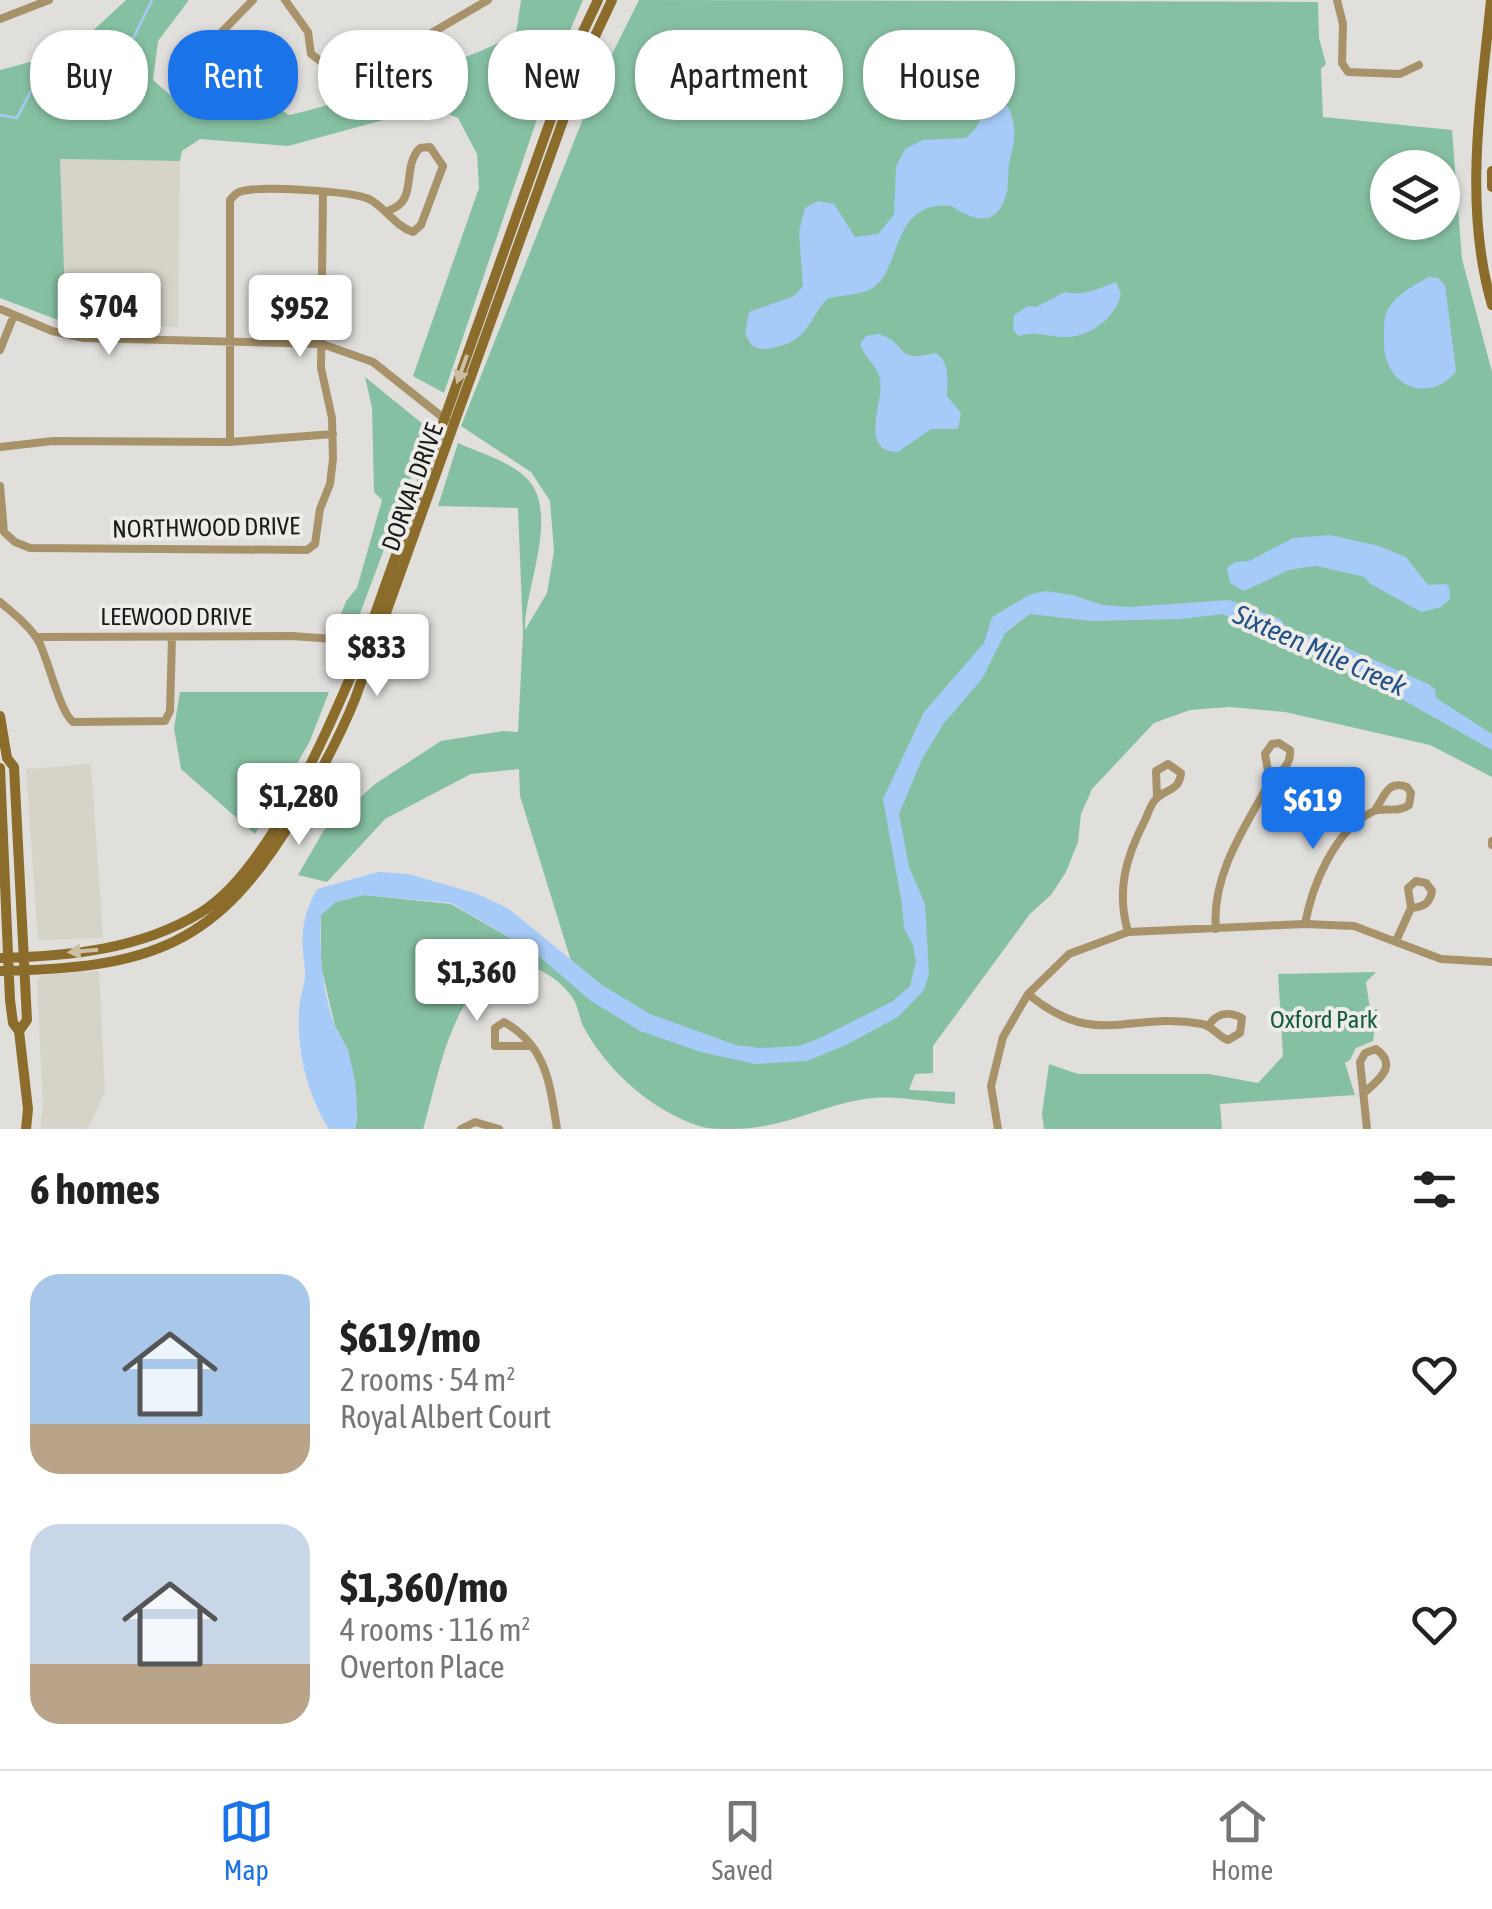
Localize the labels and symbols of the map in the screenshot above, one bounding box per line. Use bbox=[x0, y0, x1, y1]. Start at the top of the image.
pin: $704 bbox=[50, 273, 168, 358]
pin: $952 bbox=[241, 275, 359, 360]
one-way arrow bbox=[454, 354, 469, 384]
street label: DORVAL DRIVE bbox=[376, 419, 448, 555]
street label: NORTHWOOD DRIVE bbox=[112, 511, 300, 543]
water label: Sixteen Mile Creek bbox=[1228, 597, 1412, 703]
street label: LEEWOOD DRIVE bbox=[100, 602, 252, 630]
pin: $833 bbox=[318, 614, 436, 699]
pin: $1,280 bbox=[218, 763, 380, 848]
pin: $619 bbox=[1254, 767, 1372, 852]
pin: $1,360 bbox=[396, 939, 558, 1024]
one-way arrow bbox=[67, 944, 98, 960]
park label: Oxford Park bbox=[1270, 1005, 1378, 1033]

